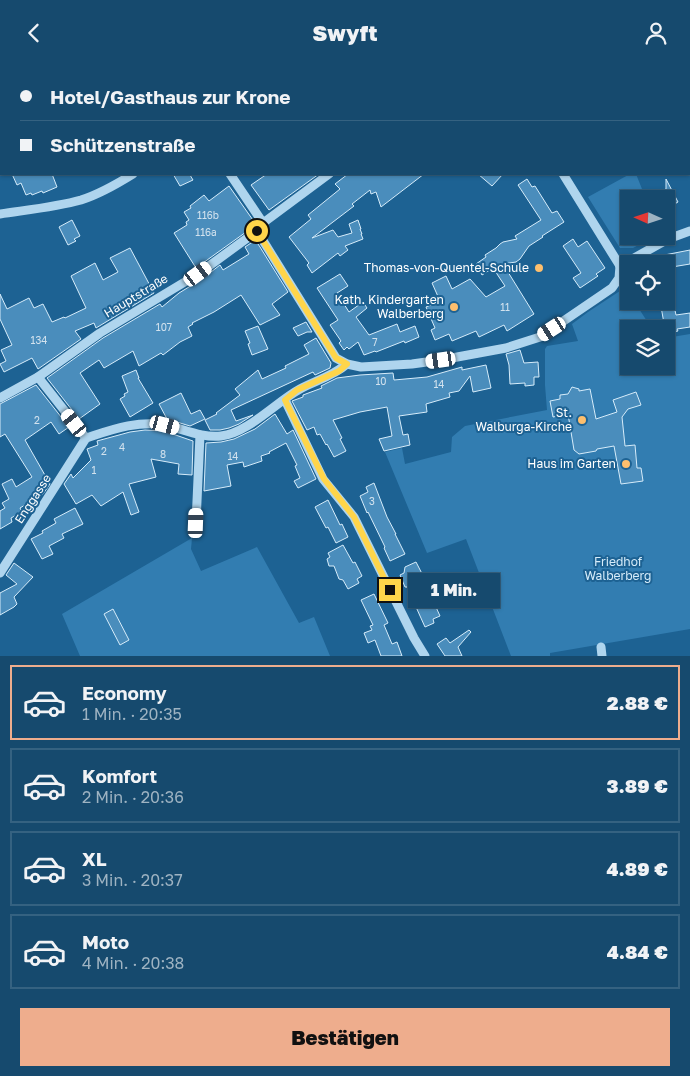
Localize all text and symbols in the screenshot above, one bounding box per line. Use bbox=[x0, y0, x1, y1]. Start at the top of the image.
icon: back bbox=[20, 19, 48, 47]
text: Swyft bbox=[313, 19, 378, 46]
icon: person bbox=[642, 19, 670, 47]
text: Hotel/Gasthaus zur Krone bbox=[50, 85, 291, 108]
text: Schützenstraße bbox=[50, 133, 195, 156]
north arrow bbox=[620, 190, 675, 245]
map controls bbox=[620, 190, 675, 375]
house number: 116b bbox=[197, 209, 219, 221]
route start bbox=[246, 220, 268, 242]
house number: 116a bbox=[195, 226, 217, 238]
button: locate bbox=[620, 255, 675, 310]
car bbox=[181, 259, 214, 289]
place label: Thomas-von-Quentel-Schule bbox=[364, 260, 529, 275]
marker: Thomas-von-Quentel-Schule bbox=[533, 262, 545, 274]
street label: Hauptstraße bbox=[101, 271, 170, 320]
place label: Kath. Kindergarten Walberberg bbox=[334, 292, 444, 321]
marker: Kath. Kindergarten Walberberg bbox=[448, 301, 460, 313]
house number: 11 bbox=[500, 301, 510, 313]
car bbox=[535, 315, 568, 343]
button: layers bbox=[620, 320, 675, 375]
house number: 107 bbox=[156, 321, 172, 333]
house number: 134 bbox=[31, 334, 47, 346]
house number: 7 bbox=[372, 336, 378, 348]
car bbox=[425, 350, 456, 370]
house number: 10 bbox=[375, 375, 387, 387]
house number: 14 bbox=[434, 378, 444, 390]
place label: St. Walburga-Kirche bbox=[475, 405, 572, 434]
car bbox=[58, 407, 89, 439]
house number: 2 bbox=[34, 414, 40, 426]
car bbox=[148, 414, 181, 436]
marker: St. Walburga-Kirche bbox=[576, 414, 588, 426]
house number: 4 bbox=[119, 441, 125, 453]
house number: 2 bbox=[101, 445, 107, 457]
house number: 8 bbox=[160, 448, 166, 460]
house number: 14 bbox=[228, 450, 238, 462]
place label: Haus im Garten bbox=[527, 456, 616, 471]
marker: Haus im Garten bbox=[620, 458, 632, 470]
house number: 1 bbox=[92, 464, 97, 476]
street label: Enggasse bbox=[11, 471, 54, 526]
house number: 3 bbox=[369, 495, 375, 507]
car bbox=[187, 508, 204, 538]
park label: Friedhof Walberberg bbox=[585, 554, 651, 583]
callout: 1 Min. bbox=[408, 573, 500, 607]
route end bbox=[379, 579, 401, 601]
text: 1 Min. bbox=[431, 580, 477, 600]
icon: car bbox=[22, 680, 67, 725]
text: Economy bbox=[82, 681, 167, 704]
text: 2.88 € bbox=[607, 691, 668, 714]
text: 1 Min. · 20:35 bbox=[82, 704, 182, 724]
icon: car bbox=[22, 763, 67, 808]
text: Komfort bbox=[82, 764, 157, 787]
text: 3.89 € bbox=[607, 774, 668, 797]
text: 2 Min. · 20:36 bbox=[82, 787, 184, 807]
icon: car bbox=[22, 846, 67, 891]
text: XL bbox=[82, 847, 107, 870]
text: 4.89 € bbox=[606, 857, 668, 880]
text: 3 Min. · 20:37 bbox=[82, 870, 183, 890]
icon: car bbox=[22, 929, 67, 974]
text: Moto bbox=[82, 930, 129, 953]
text: 4.84 € bbox=[607, 940, 668, 963]
text: 4 Min. · 20:38 bbox=[82, 953, 184, 973]
button: Bestätigen bbox=[20, 1008, 670, 1066]

